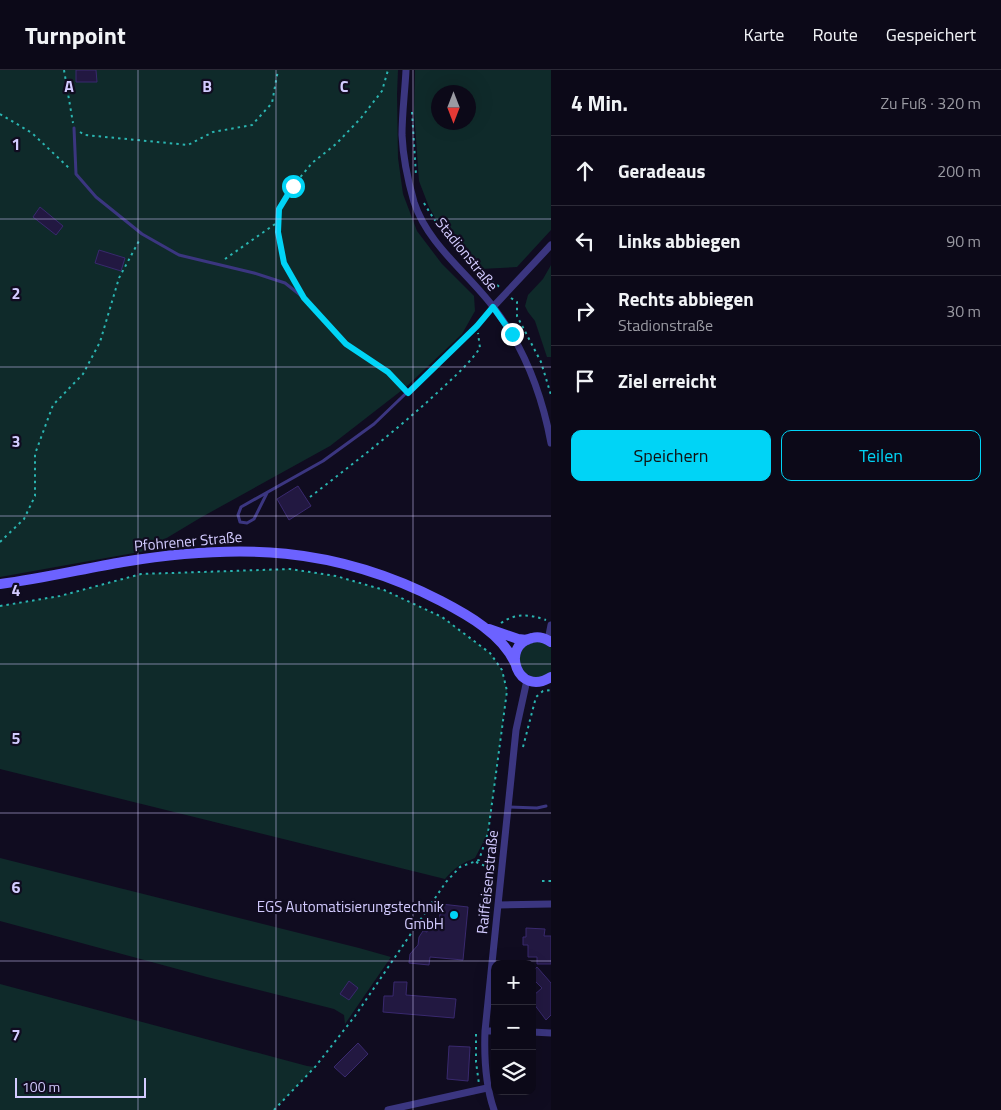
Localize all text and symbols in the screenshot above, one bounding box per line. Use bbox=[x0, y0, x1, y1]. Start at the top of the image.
text: Turnpoint bbox=[25, 17, 126, 53]
text: Karte bbox=[743, 21, 784, 48]
text: Route bbox=[812, 21, 858, 48]
text: Gespeichert bbox=[886, 21, 976, 48]
text: A bbox=[64, 74, 74, 98]
text: B bbox=[202, 74, 212, 98]
text: C bbox=[340, 74, 349, 98]
north arrow bbox=[431, 85, 476, 130]
text: 4 Min. bbox=[571, 87, 628, 119]
text: Zu Fuß · 320 m bbox=[880, 91, 981, 115]
text: 1 bbox=[12, 132, 20, 156]
text: Geradeaus bbox=[618, 156, 705, 185]
icon: ahead bbox=[571, 157, 599, 185]
text: 200 m bbox=[937, 159, 981, 183]
route start bbox=[282, 175, 305, 198]
street label: Stadionstraße bbox=[430, 212, 504, 296]
text: Links abbiegen bbox=[618, 226, 741, 255]
icon: left bbox=[571, 227, 599, 255]
text: 90 m bbox=[946, 229, 981, 253]
text: 2 bbox=[12, 281, 20, 305]
text: Rechts abbiegen bbox=[618, 284, 754, 313]
icon: right bbox=[571, 297, 599, 325]
text: 30 m bbox=[946, 299, 981, 323]
text: Stadionstraße bbox=[618, 313, 713, 337]
route end bbox=[501, 323, 524, 346]
text: Ziel erreicht bbox=[618, 366, 716, 395]
icon: arrive bbox=[571, 367, 599, 395]
text: 3 bbox=[12, 429, 20, 453]
button: Speichern bbox=[571, 430, 771, 481]
button: Teilen bbox=[781, 430, 981, 481]
street label: Pfohrener Straße bbox=[133, 525, 243, 557]
text: 4 bbox=[12, 578, 21, 602]
text: 5 bbox=[12, 726, 21, 750]
street label: Raiffeisenstraße bbox=[470, 829, 504, 935]
text: 6 bbox=[12, 875, 21, 899]
place label: EGS Automatisierungstechnik GmbH bbox=[257, 895, 444, 935]
marker: EGS Automatisierungstechnik GmbH bbox=[448, 909, 460, 921]
map controls bbox=[491, 960, 536, 1095]
button: + bbox=[491, 960, 536, 1005]
button: − bbox=[491, 1005, 536, 1050]
text: 7 bbox=[12, 1023, 20, 1047]
button: layers bbox=[491, 1050, 536, 1095]
scale bar bbox=[15, 1075, 146, 1098]
text: 100 m bbox=[22, 1076, 60, 1097]

